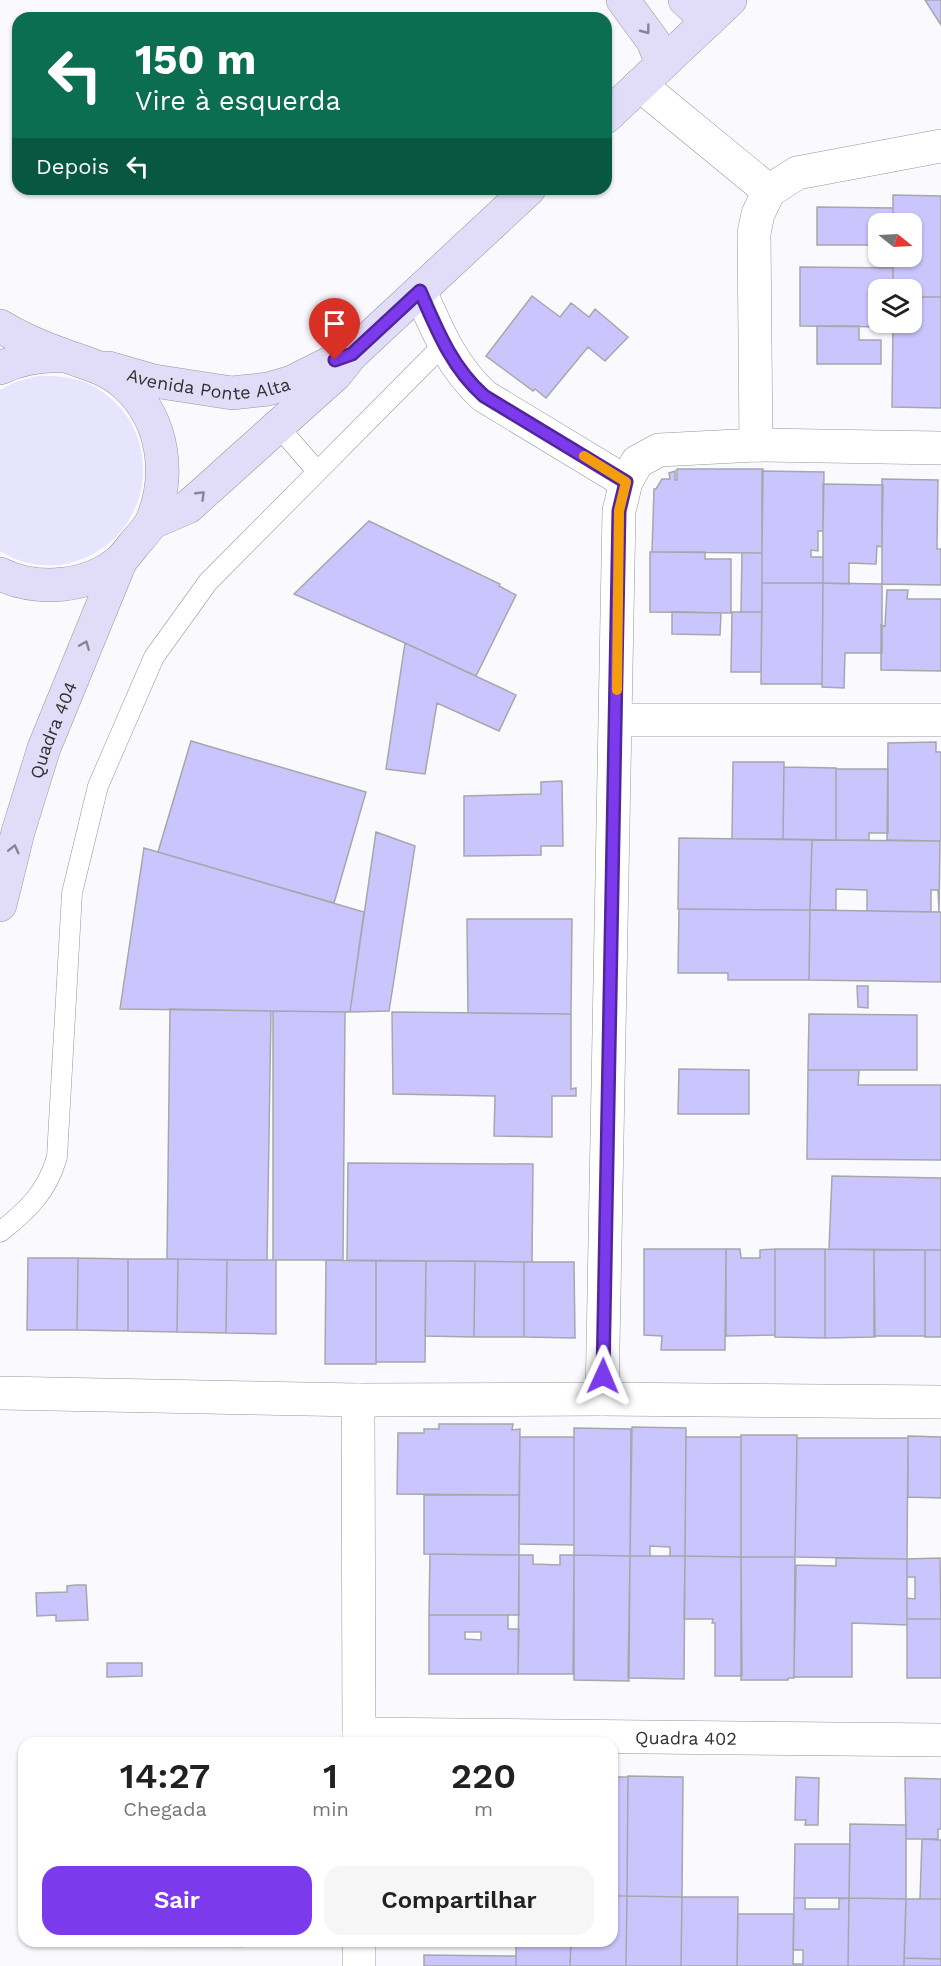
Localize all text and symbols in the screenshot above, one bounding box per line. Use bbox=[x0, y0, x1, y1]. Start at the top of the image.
one-way arrow bbox=[638, 24, 649, 35]
text: 150 m bbox=[135, 35, 256, 84]
icon: left bbox=[36, 36, 114, 114]
text: Vire à esquerda bbox=[135, 85, 341, 117]
icon: left bbox=[121, 150, 154, 183]
text: Depois bbox=[36, 154, 109, 179]
north arrow bbox=[868, 213, 922, 267]
map controls bbox=[868, 213, 922, 333]
button: layers bbox=[868, 279, 922, 333]
pin bbox=[309, 298, 360, 360]
icon: arrive bbox=[318, 307, 351, 340]
street label: Avenida Ponte Alta bbox=[125, 363, 293, 403]
one-way arrow bbox=[195, 491, 205, 502]
one-way arrow bbox=[78, 640, 90, 651]
street label: Quadra 404 bbox=[25, 678, 81, 781]
one-way arrow bbox=[6, 844, 19, 854]
position arrow bbox=[571, 1344, 635, 1408]
street label: Quadra 402 bbox=[635, 1726, 737, 1748]
text: 14:27 bbox=[120, 1755, 210, 1797]
text: 1 bbox=[323, 1755, 338, 1797]
text: 220 bbox=[451, 1755, 516, 1797]
text: Chegada bbox=[123, 1797, 207, 1821]
text: min bbox=[312, 1797, 349, 1821]
text: m bbox=[474, 1797, 493, 1821]
button: Sair bbox=[42, 1866, 312, 1935]
button: Compartilhar bbox=[324, 1866, 594, 1935]

